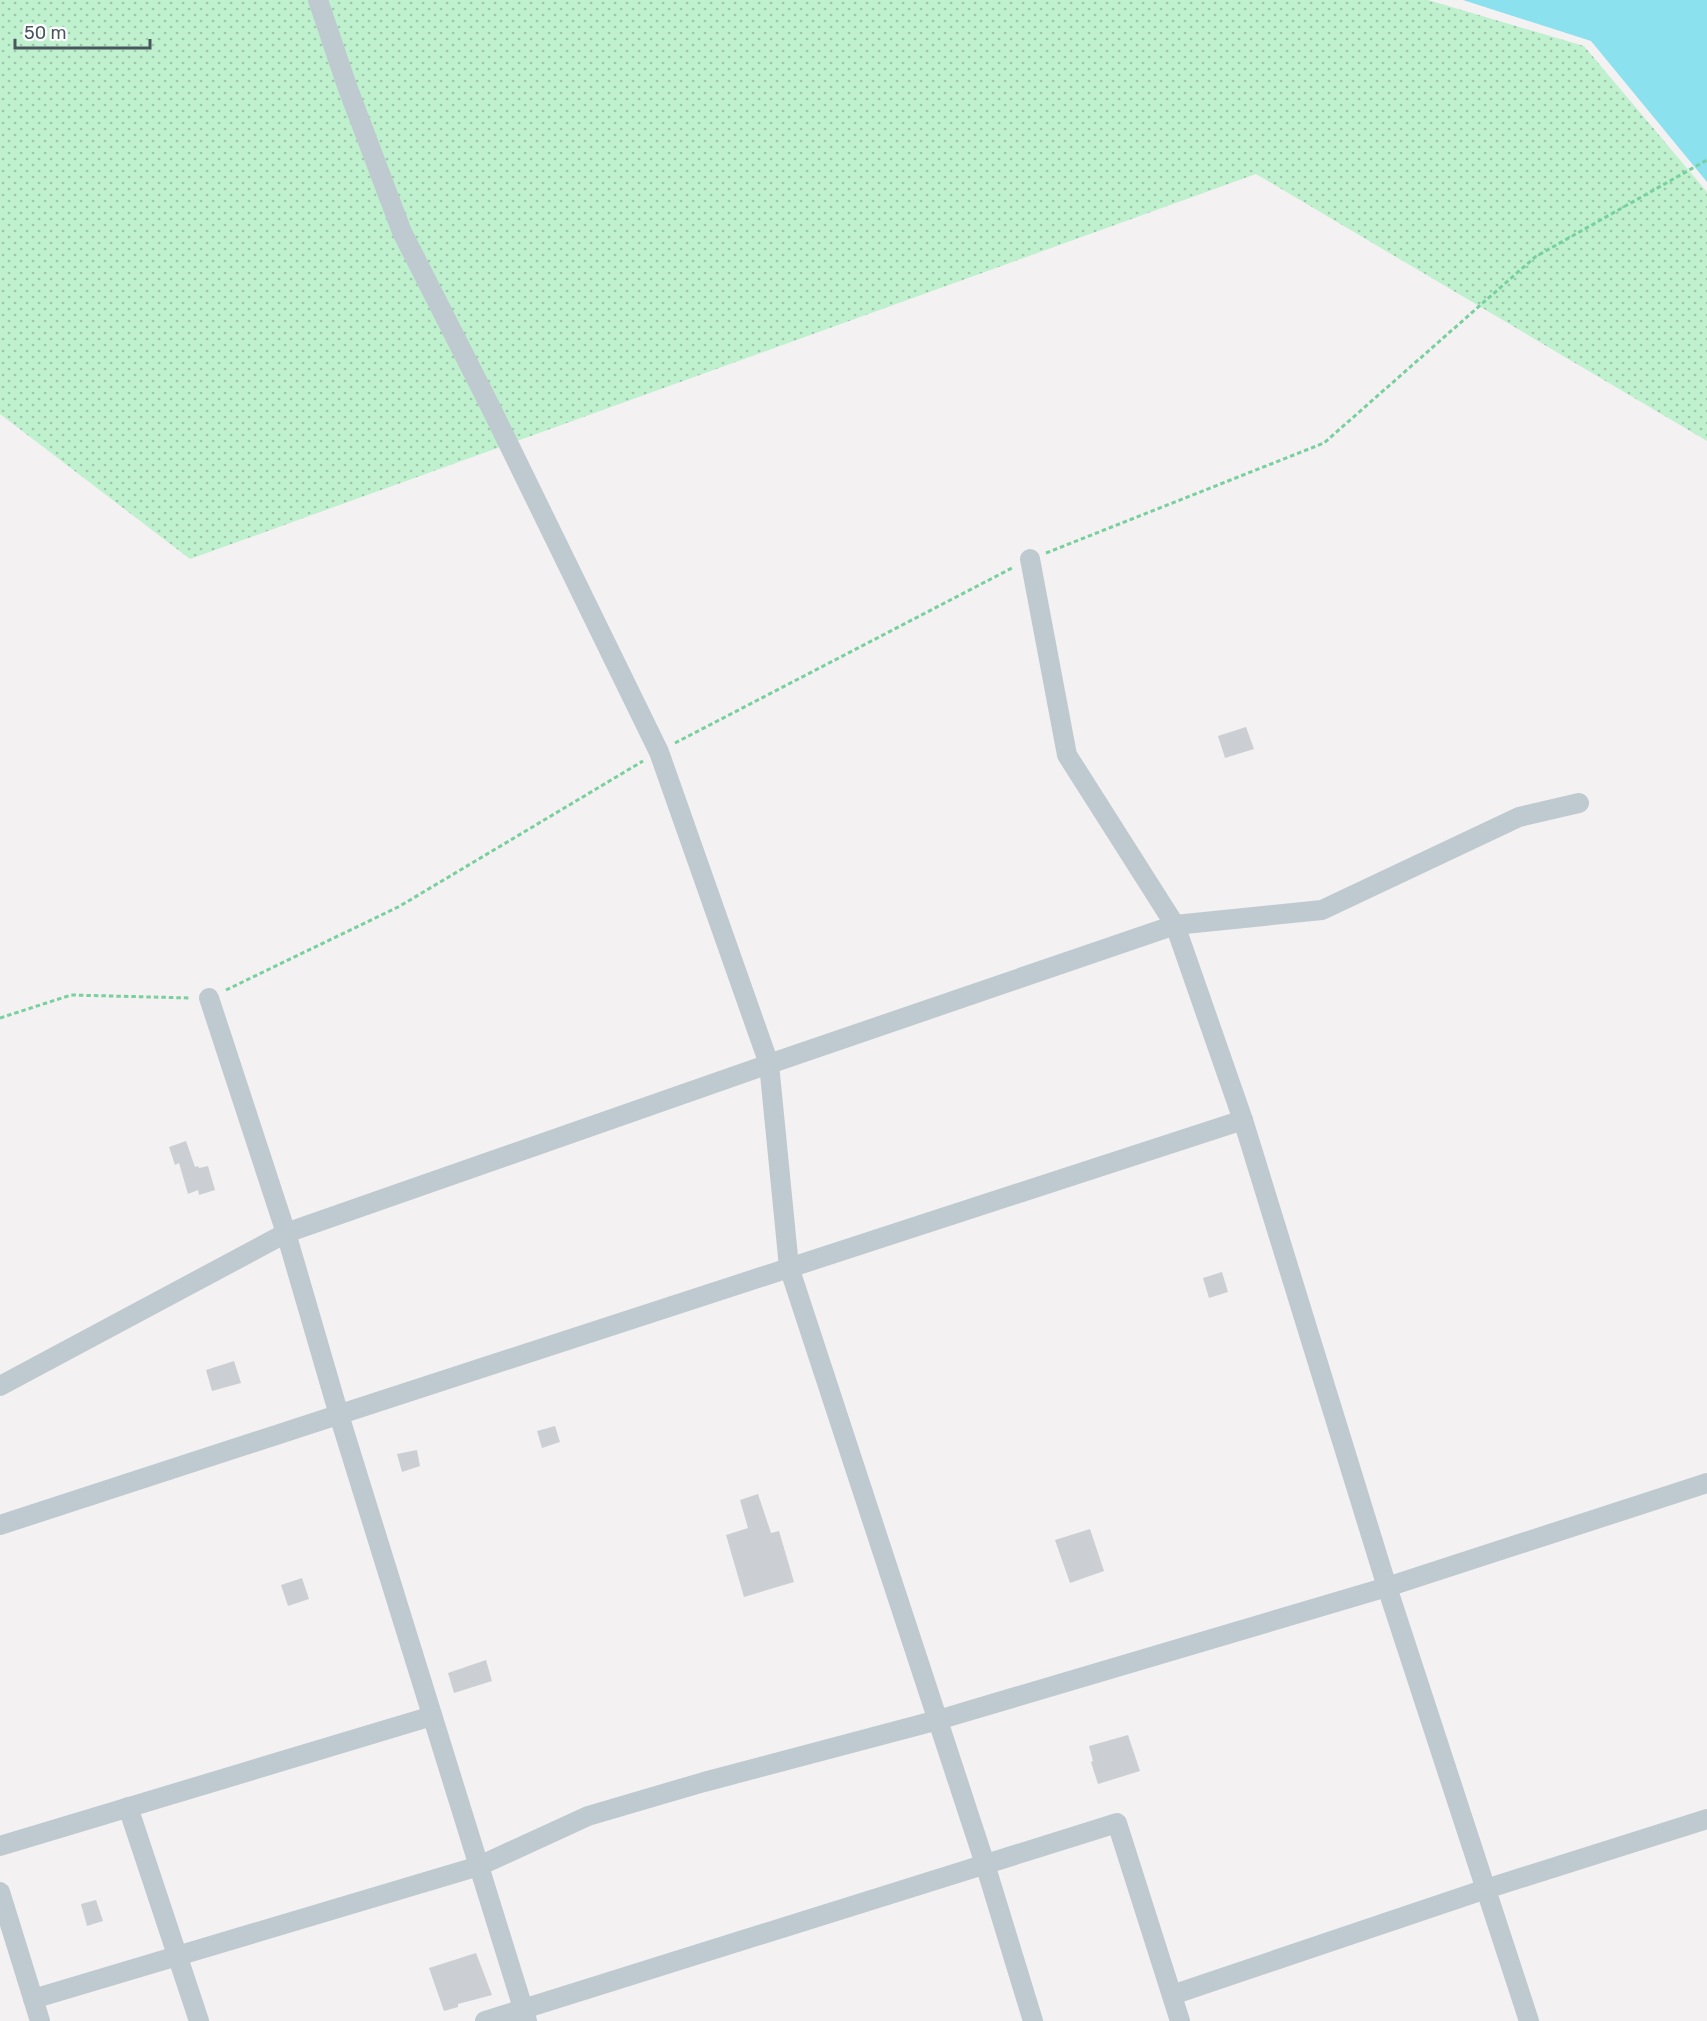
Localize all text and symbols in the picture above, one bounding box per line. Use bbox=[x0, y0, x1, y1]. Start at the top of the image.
scale bar bbox=[15, 12, 150, 50]
text: 50 m bbox=[24, 22, 67, 44]

